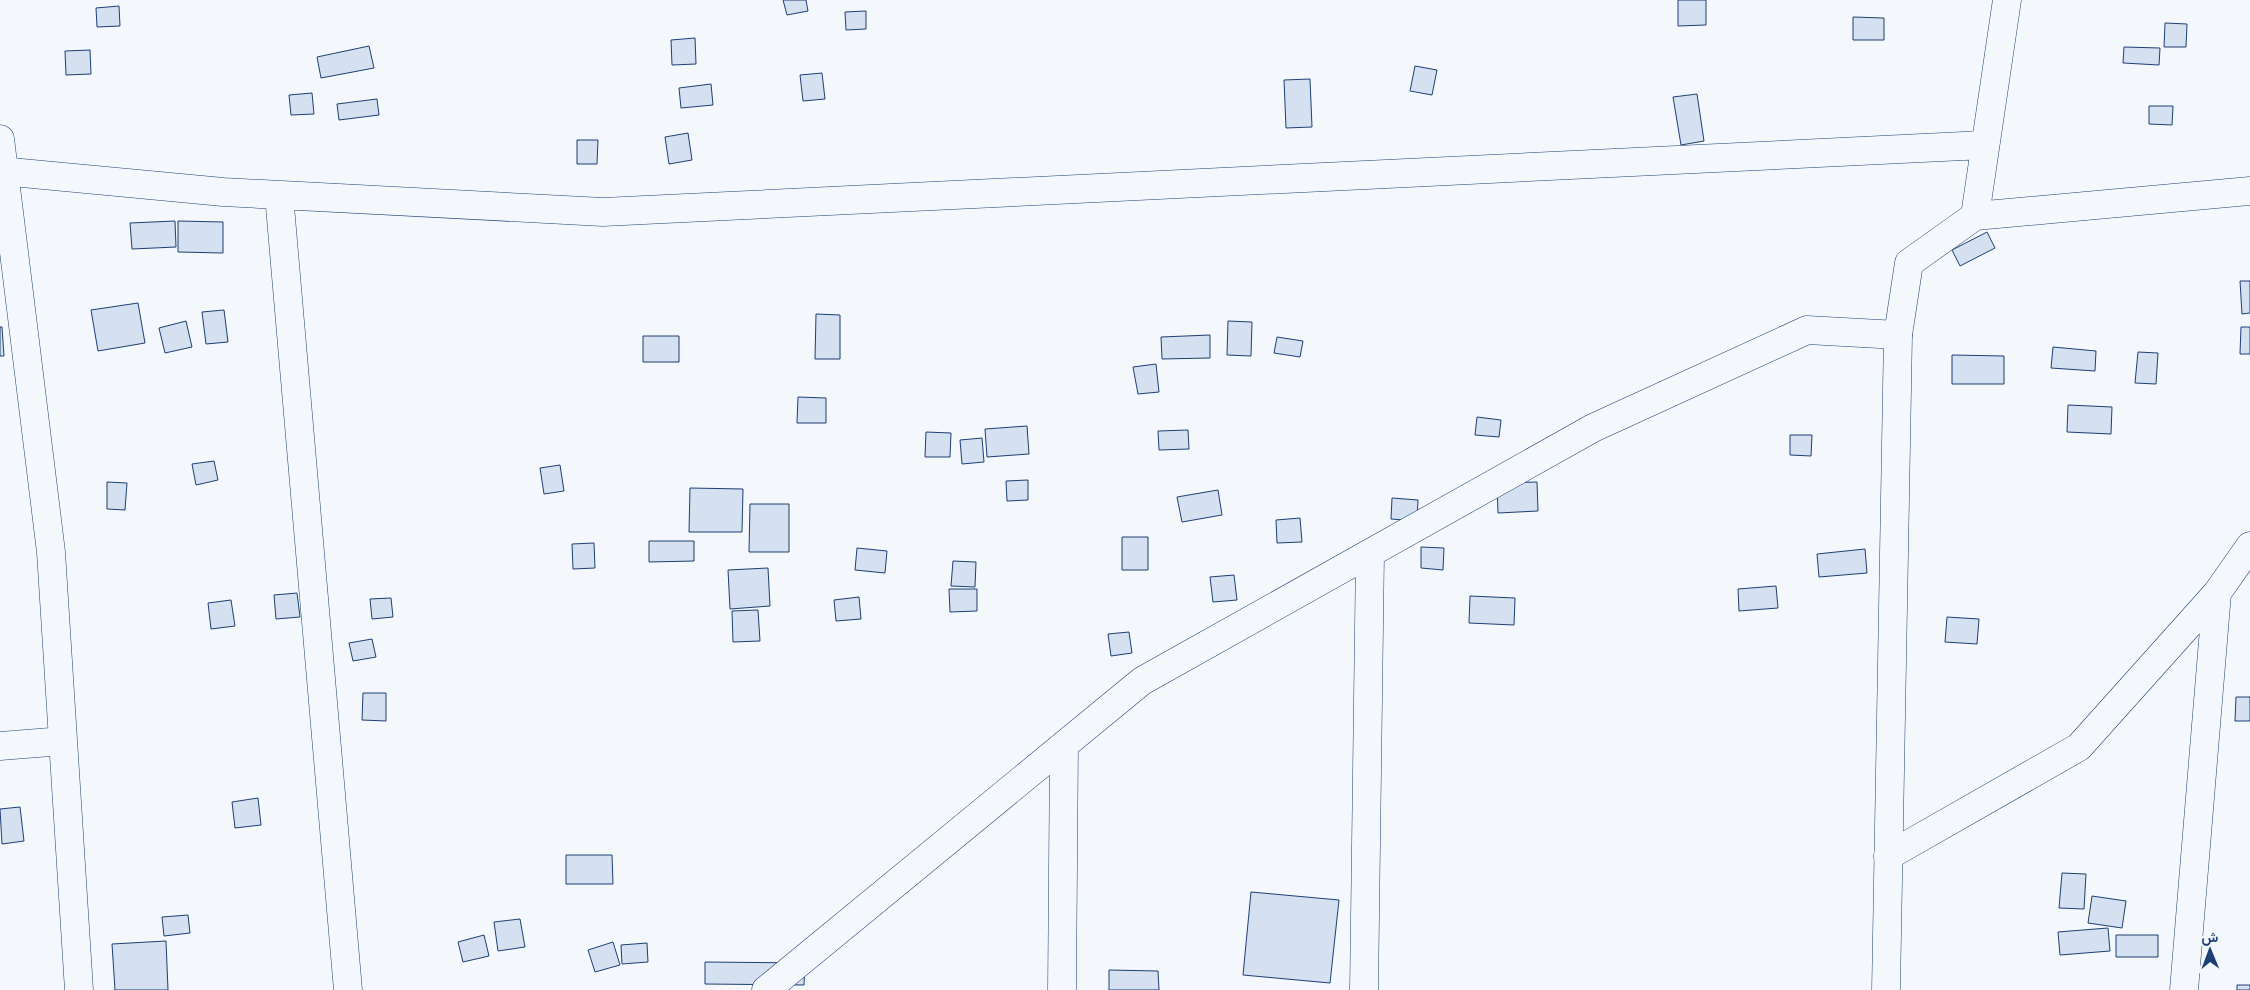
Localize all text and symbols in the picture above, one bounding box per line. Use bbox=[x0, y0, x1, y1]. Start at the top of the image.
north arrow bbox=[2185, 925, 2235, 975]
text: ش bbox=[2201, 928, 2219, 946]

